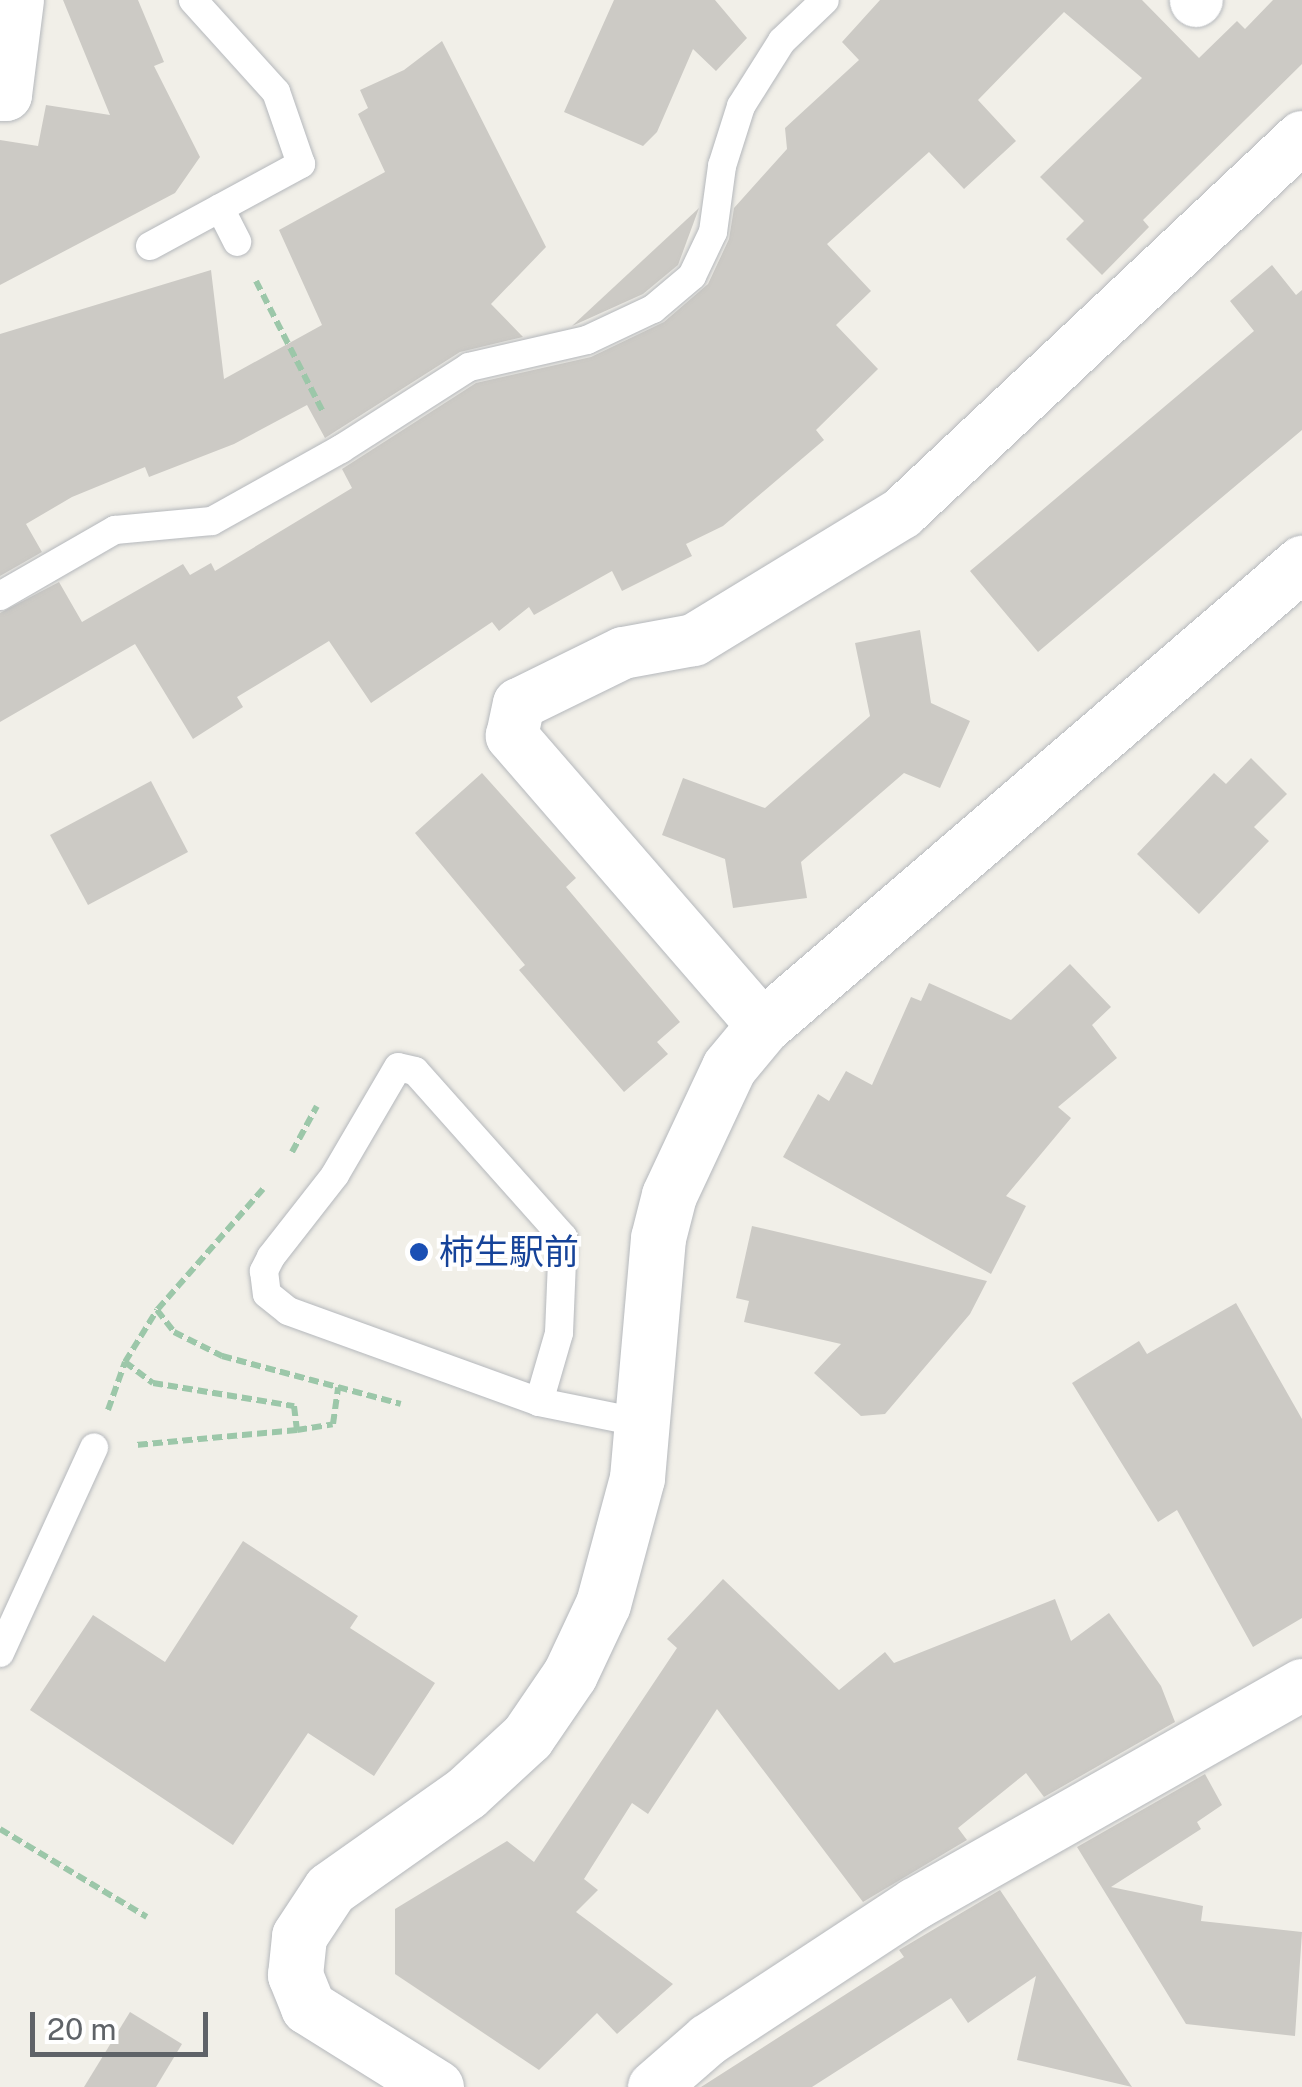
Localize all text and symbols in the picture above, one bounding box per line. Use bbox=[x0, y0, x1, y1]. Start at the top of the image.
place label: 柿生駅前 bbox=[439, 1231, 579, 1273]
marker: 柿生駅前 bbox=[408, 1241, 430, 1263]
scale bar bbox=[35, 1992, 212, 2054]
text: 20 m bbox=[47, 2011, 116, 2047]

